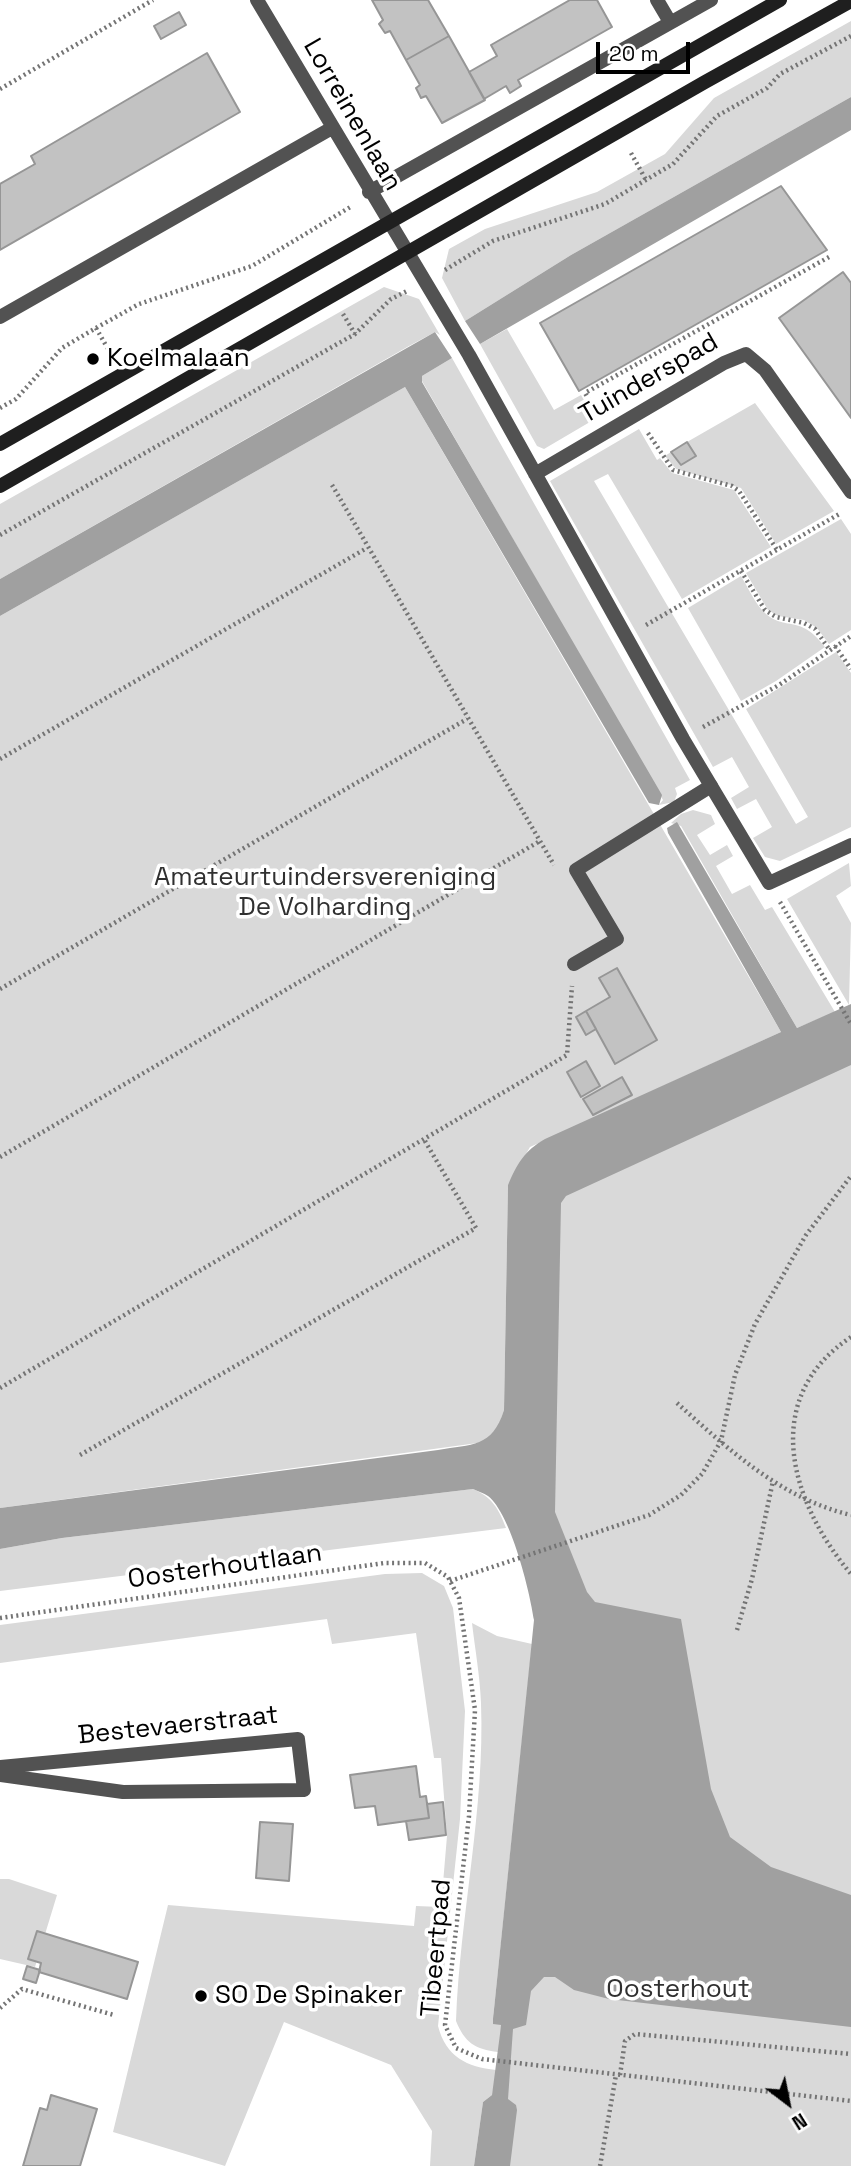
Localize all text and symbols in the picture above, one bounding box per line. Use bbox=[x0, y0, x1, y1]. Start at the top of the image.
scale bar bbox=[599, 28, 694, 72]
street label: Lorreinenlaan bbox=[296, 33, 408, 197]
text: 20 m bbox=[609, 40, 659, 67]
street label: Tuinderspad bbox=[574, 327, 724, 431]
place label: Koelmalaan bbox=[107, 343, 250, 375]
marker: Koelmalaan bbox=[85, 351, 101, 367]
park label: Amateurtuindersvereniging De Volharding bbox=[154, 862, 496, 924]
street label: Oosterhoutlaan bbox=[126, 1538, 324, 1596]
street label: Bestevaerstraat bbox=[76, 1700, 280, 1752]
street label: Tibeertpad bbox=[415, 1878, 459, 2018]
park label: Oosterhout bbox=[606, 1974, 750, 2006]
place label: SO De Spinaker bbox=[215, 1980, 403, 2012]
marker: SO De Spinaker bbox=[193, 1988, 209, 2004]
north arrow bbox=[753, 2068, 823, 2138]
text: N bbox=[787, 2107, 811, 2135]

